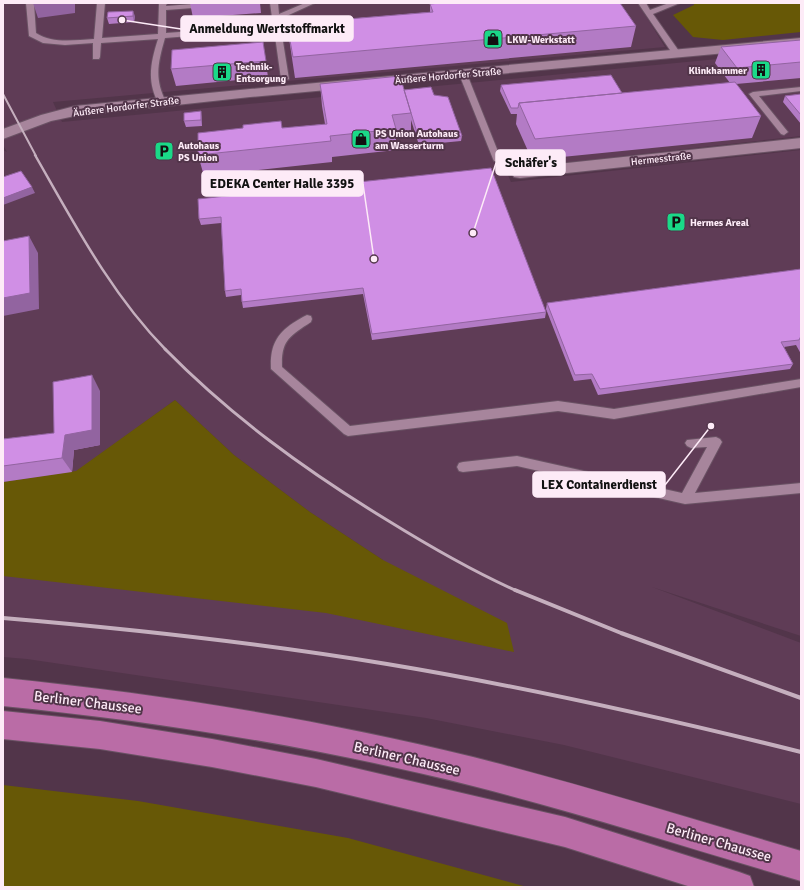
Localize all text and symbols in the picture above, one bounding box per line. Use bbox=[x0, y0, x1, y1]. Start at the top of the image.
callout: Anmeldung Wertstoffmarkt bbox=[181, 16, 353, 41]
text: Anmeldung Wertstoffmarkt bbox=[189, 21, 345, 37]
shop icon: LKW-Werkstatt bbox=[482, 28, 504, 50]
place label: LKW-Werkstatt bbox=[507, 34, 575, 46]
building icon: Klinkhammer bbox=[750, 59, 772, 81]
building icon: Technik- Entsorgung bbox=[211, 61, 233, 83]
place label: Technik- Entsorgung bbox=[236, 61, 287, 85]
street label: Äußere Hordorfer Straße bbox=[394, 65, 502, 87]
place label: Klinkhammer bbox=[688, 65, 747, 77]
street label: Äußere Hordorfer Straße bbox=[72, 95, 180, 119]
shop icon: PS Union Autohaus am Wasserturm bbox=[350, 128, 372, 150]
place label: PS Union Autohaus am Wasserturm bbox=[375, 128, 458, 152]
parking icon: Autohaus PS Union bbox=[153, 140, 175, 162]
place label: Autohaus PS Union bbox=[178, 140, 220, 164]
callout: Schäfer's bbox=[496, 150, 565, 175]
street label: Hermesstraße bbox=[630, 150, 692, 168]
text: Schäfer's bbox=[505, 155, 557, 171]
callout: EDEKA Center Halle 3395 bbox=[202, 171, 363, 196]
text: EDEKA Center Halle 3395 bbox=[210, 176, 354, 192]
parking icon: Hermes Areal bbox=[665, 211, 687, 233]
place label: Hermes Areal bbox=[690, 217, 749, 229]
callout: LEX Containerdienst bbox=[533, 472, 665, 497]
text: LEX Containerdienst bbox=[541, 477, 657, 493]
street label: Berliner Chaussee bbox=[33, 687, 143, 718]
street label: Berliner Chaussee bbox=[352, 738, 462, 779]
street label: Berliner Chaussee bbox=[664, 819, 773, 866]

